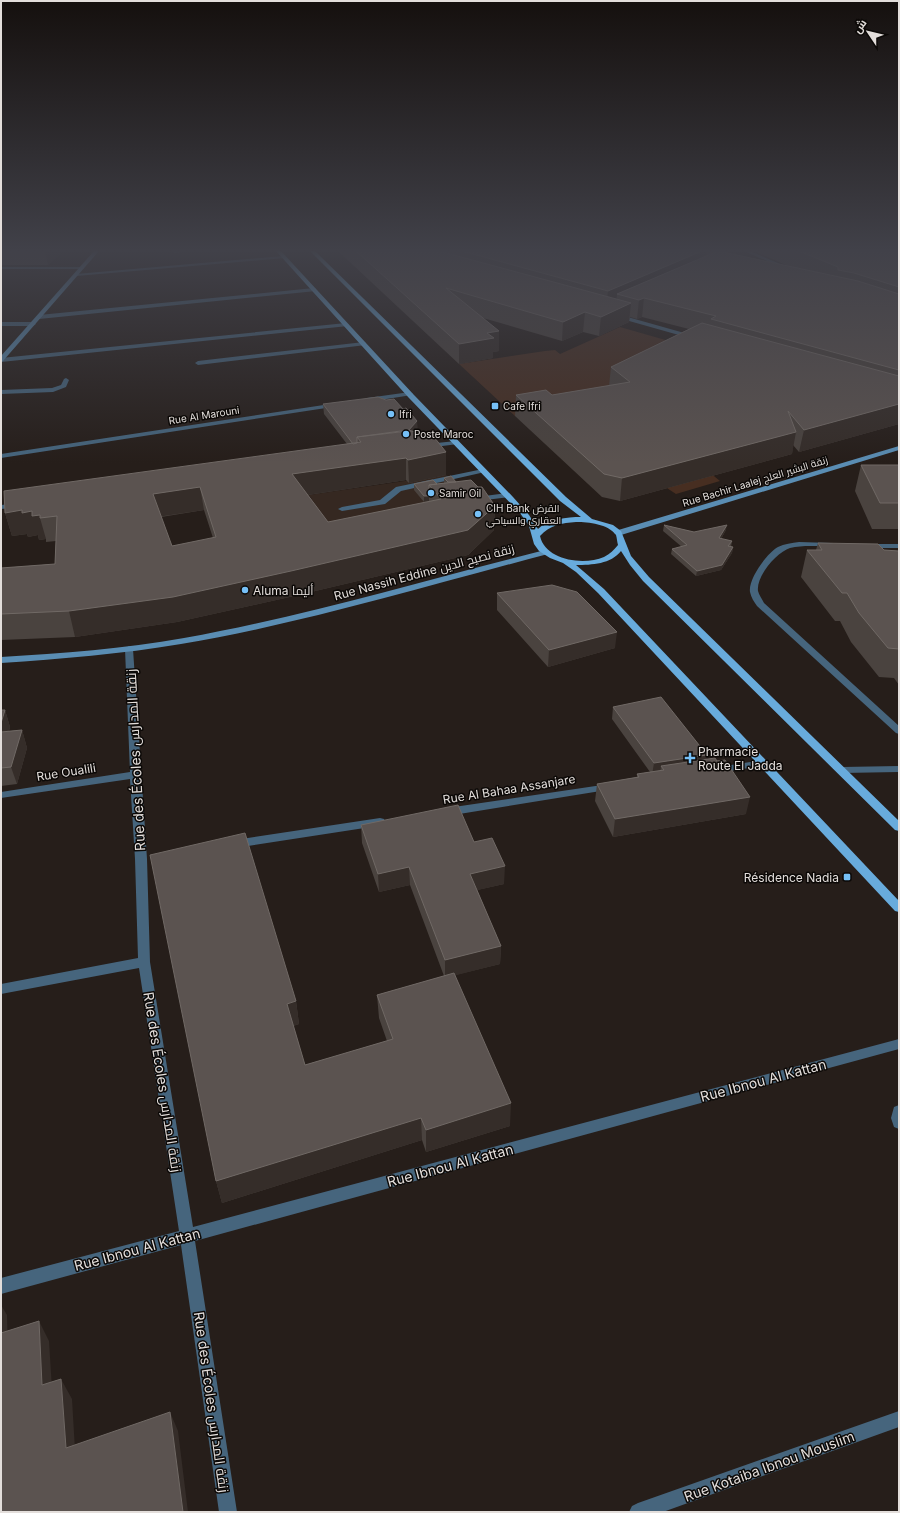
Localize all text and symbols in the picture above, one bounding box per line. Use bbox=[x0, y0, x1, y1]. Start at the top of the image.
north arrow bbox=[848, 12, 888, 52]
text: ش bbox=[850, 16, 870, 36]
place label: Cafe Ifri bbox=[503, 400, 541, 412]
marker: Cafe Ifri bbox=[490, 401, 500, 411]
street label: Rue Al Marouni bbox=[168, 403, 240, 427]
place label: Ifri bbox=[399, 408, 412, 420]
marker: Ifri bbox=[386, 409, 396, 419]
place label: Poste Maroc bbox=[414, 428, 474, 440]
marker: Poste Maroc bbox=[401, 429, 411, 439]
street label: Rue Bachir Laalej زنقة البشير العلج bbox=[681, 453, 829, 510]
place label: Samir Oil bbox=[439, 487, 481, 499]
marker: Samir Oil bbox=[426, 488, 436, 498]
place label: CIH Bank القرض العقاري والسياحي bbox=[486, 502, 561, 528]
marker: CIH Bank القرض العقاري والسياحي bbox=[473, 509, 483, 519]
street label: Rue Nassih Eddine زنقة نصيح الدين bbox=[332, 541, 516, 604]
place label: Aluma أليما bbox=[253, 583, 314, 598]
marker: Aluma أليما bbox=[240, 585, 250, 595]
street label: Rue des Écoles زنقة المدارس bbox=[122, 668, 148, 852]
place label: Pharmacie Route El Jadda bbox=[698, 744, 783, 773]
marker: Pharmacie Route El Jadda bbox=[685, 753, 695, 763]
street label: Rue Oualili bbox=[35, 760, 97, 784]
street label: Rue Al Bahaa Assanjare bbox=[442, 771, 576, 807]
place label: Résidence Nadia bbox=[744, 870, 839, 885]
marker: Résidence Nadia bbox=[842, 872, 852, 882]
street label: Rue des Écoles زنقة المدارس bbox=[140, 991, 186, 1173]
street label: Rue Ibnou Al Kattan bbox=[698, 1055, 828, 1105]
street label: Rue Ibnou Al Kattan bbox=[385, 1140, 515, 1190]
street label: Rue Ibnou Al Kattan bbox=[72, 1224, 202, 1274]
street label: Rue des Écoles زنقة المدارس bbox=[191, 1310, 233, 1494]
street label: Rue Kotaiba Ibnou Mouslim bbox=[682, 1427, 856, 1505]

